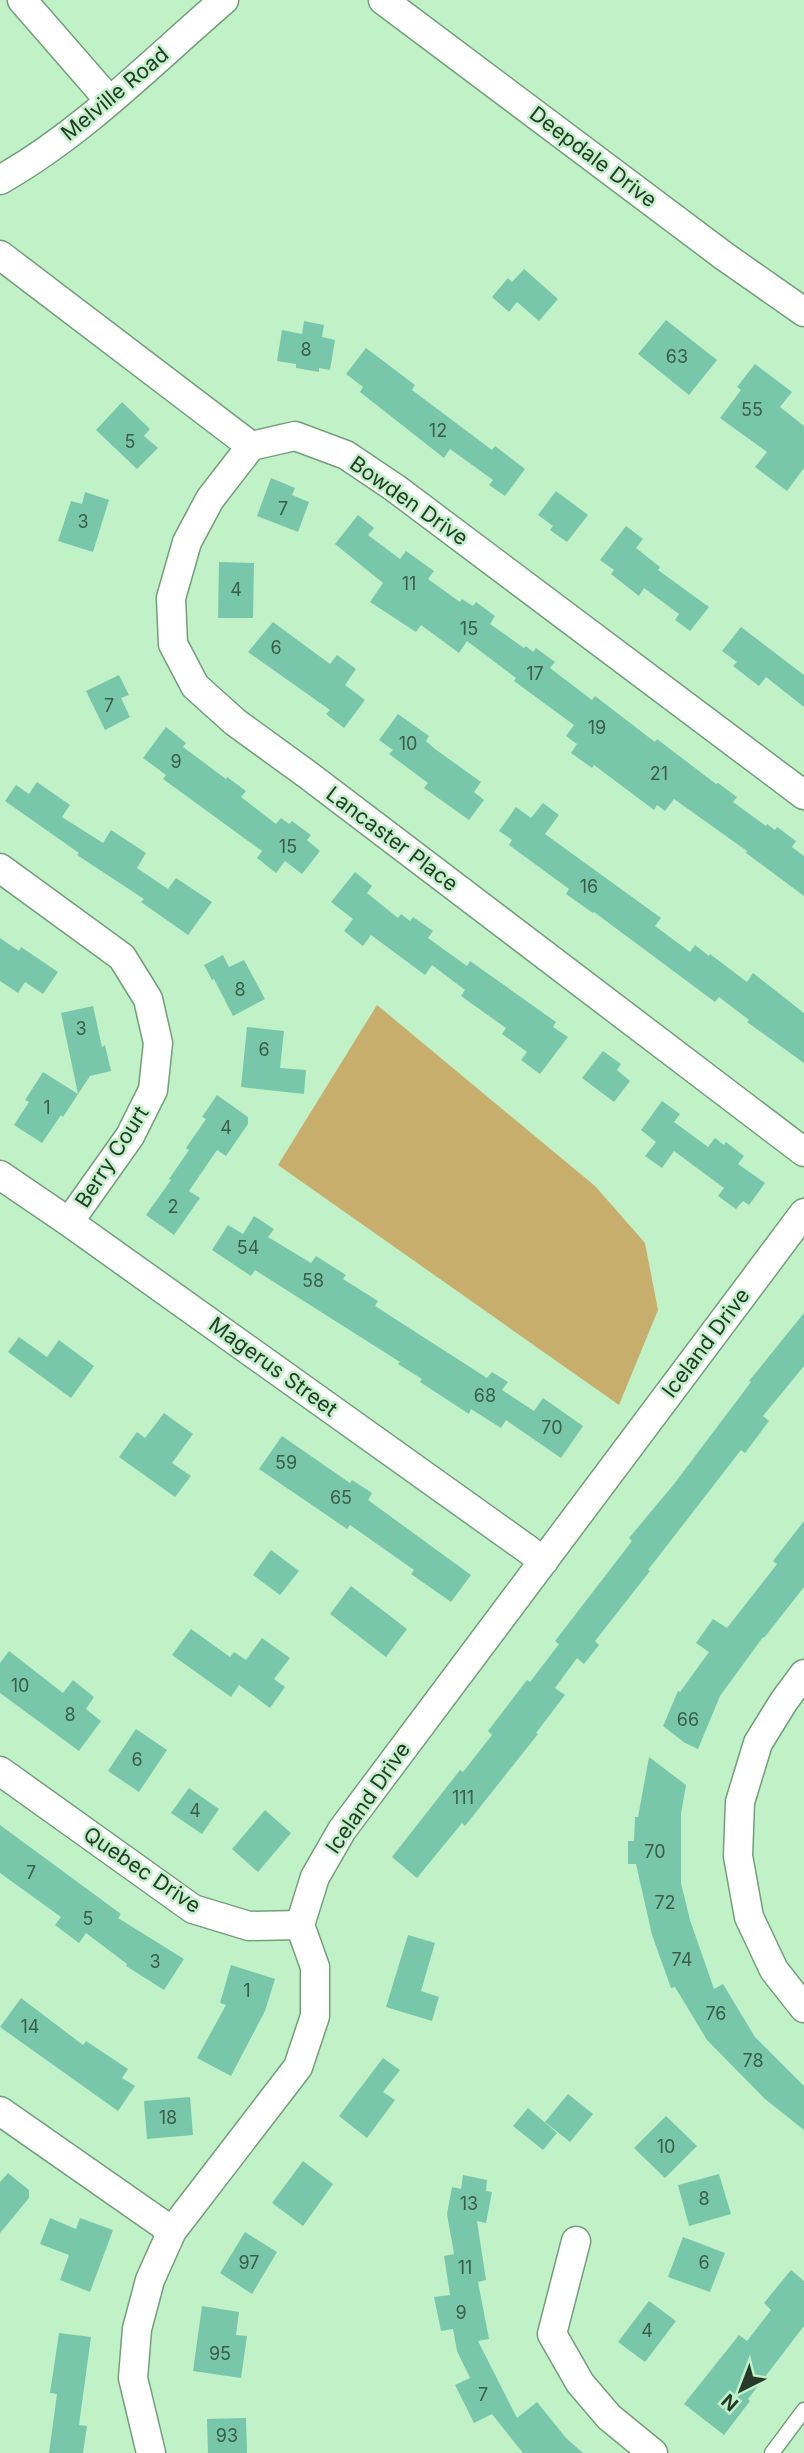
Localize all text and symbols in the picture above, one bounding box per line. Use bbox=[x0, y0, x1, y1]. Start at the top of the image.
street label: Melville Road bbox=[56, 42, 173, 146]
street label: Deepdale Drive bbox=[525, 101, 662, 212]
house number: 8 bbox=[300, 339, 312, 360]
house number: 63 bbox=[666, 346, 688, 367]
house number: 55 bbox=[741, 399, 763, 420]
house number: 12 bbox=[429, 420, 447, 441]
house number: 5 bbox=[125, 431, 135, 452]
street label: Bowden Drive bbox=[345, 451, 473, 550]
house number: 7 bbox=[278, 498, 288, 519]
house number: 3 bbox=[77, 511, 89, 532]
house number: 11 bbox=[402, 573, 416, 594]
house number: 4 bbox=[230, 579, 242, 600]
house number: 15 bbox=[460, 618, 478, 639]
house number: 6 bbox=[270, 637, 282, 658]
house number: 17 bbox=[526, 663, 544, 684]
house number: 7 bbox=[104, 695, 114, 716]
house number: 19 bbox=[588, 717, 606, 738]
house number: 10 bbox=[399, 733, 417, 754]
house number: 9 bbox=[170, 751, 182, 772]
house number: 21 bbox=[650, 763, 668, 784]
street label: Lancaster Place bbox=[322, 781, 463, 896]
house number: 15 bbox=[279, 836, 297, 857]
house number: 16 bbox=[580, 876, 598, 897]
house number: 8 bbox=[234, 979, 246, 1000]
house number: 3 bbox=[75, 1018, 87, 1039]
house number: 6 bbox=[258, 1039, 270, 1060]
house number: 1 bbox=[43, 1097, 51, 1118]
street label: Berry Court bbox=[70, 1101, 154, 1212]
house number: 4 bbox=[220, 1117, 232, 1138]
house number: 2 bbox=[168, 1196, 178, 1217]
house number: 54 bbox=[237, 1237, 259, 1258]
house number: 58 bbox=[302, 1270, 324, 1291]
street label: Iceland Drive bbox=[656, 1283, 755, 1402]
street label: Magerus Street bbox=[204, 1312, 342, 1422]
house number: 68 bbox=[474, 1385, 496, 1406]
house number: 70 bbox=[541, 1417, 563, 1438]
house number: 59 bbox=[275, 1452, 297, 1473]
house number: 65 bbox=[330, 1487, 352, 1508]
house number: 10 bbox=[11, 1675, 29, 1696]
house number: 8 bbox=[64, 1704, 76, 1725]
house number: 66 bbox=[677, 1709, 699, 1730]
street label: Iceland Drive bbox=[320, 1737, 415, 1858]
house number: 6 bbox=[131, 1749, 143, 1770]
house number: 111 bbox=[452, 1787, 474, 1808]
house number: 4 bbox=[189, 1800, 201, 1821]
street label: Quebec Drive bbox=[79, 1821, 206, 1918]
house number: 70 bbox=[644, 1841, 666, 1862]
house number: 7 bbox=[26, 1862, 36, 1883]
house number: 72 bbox=[654, 1892, 676, 1913]
house number: 5 bbox=[83, 1908, 93, 1929]
house number: 74 bbox=[672, 1949, 692, 1970]
house number: 3 bbox=[149, 1951, 161, 1972]
house number: 1 bbox=[243, 1980, 251, 2001]
house number: 76 bbox=[705, 2003, 727, 2024]
house number: 14 bbox=[21, 2016, 39, 2037]
house number: 78 bbox=[742, 2050, 764, 2071]
house number: 18 bbox=[159, 2107, 177, 2128]
house number: 10 bbox=[657, 2136, 675, 2157]
house number: 8 bbox=[698, 2188, 710, 2209]
house number: 13 bbox=[460, 2193, 478, 2214]
house number: 97 bbox=[239, 2252, 260, 2273]
house number: 6 bbox=[698, 2252, 710, 2273]
house number: 11 bbox=[458, 2257, 472, 2278]
house number: 9 bbox=[455, 2302, 467, 2323]
house number: 4 bbox=[641, 2320, 653, 2341]
house number: 95 bbox=[209, 2343, 231, 2364]
north arrow bbox=[706, 2355, 776, 2425]
house number: 7 bbox=[478, 2384, 488, 2405]
text: N bbox=[717, 2389, 743, 2416]
house number: 93 bbox=[216, 2425, 238, 2446]

